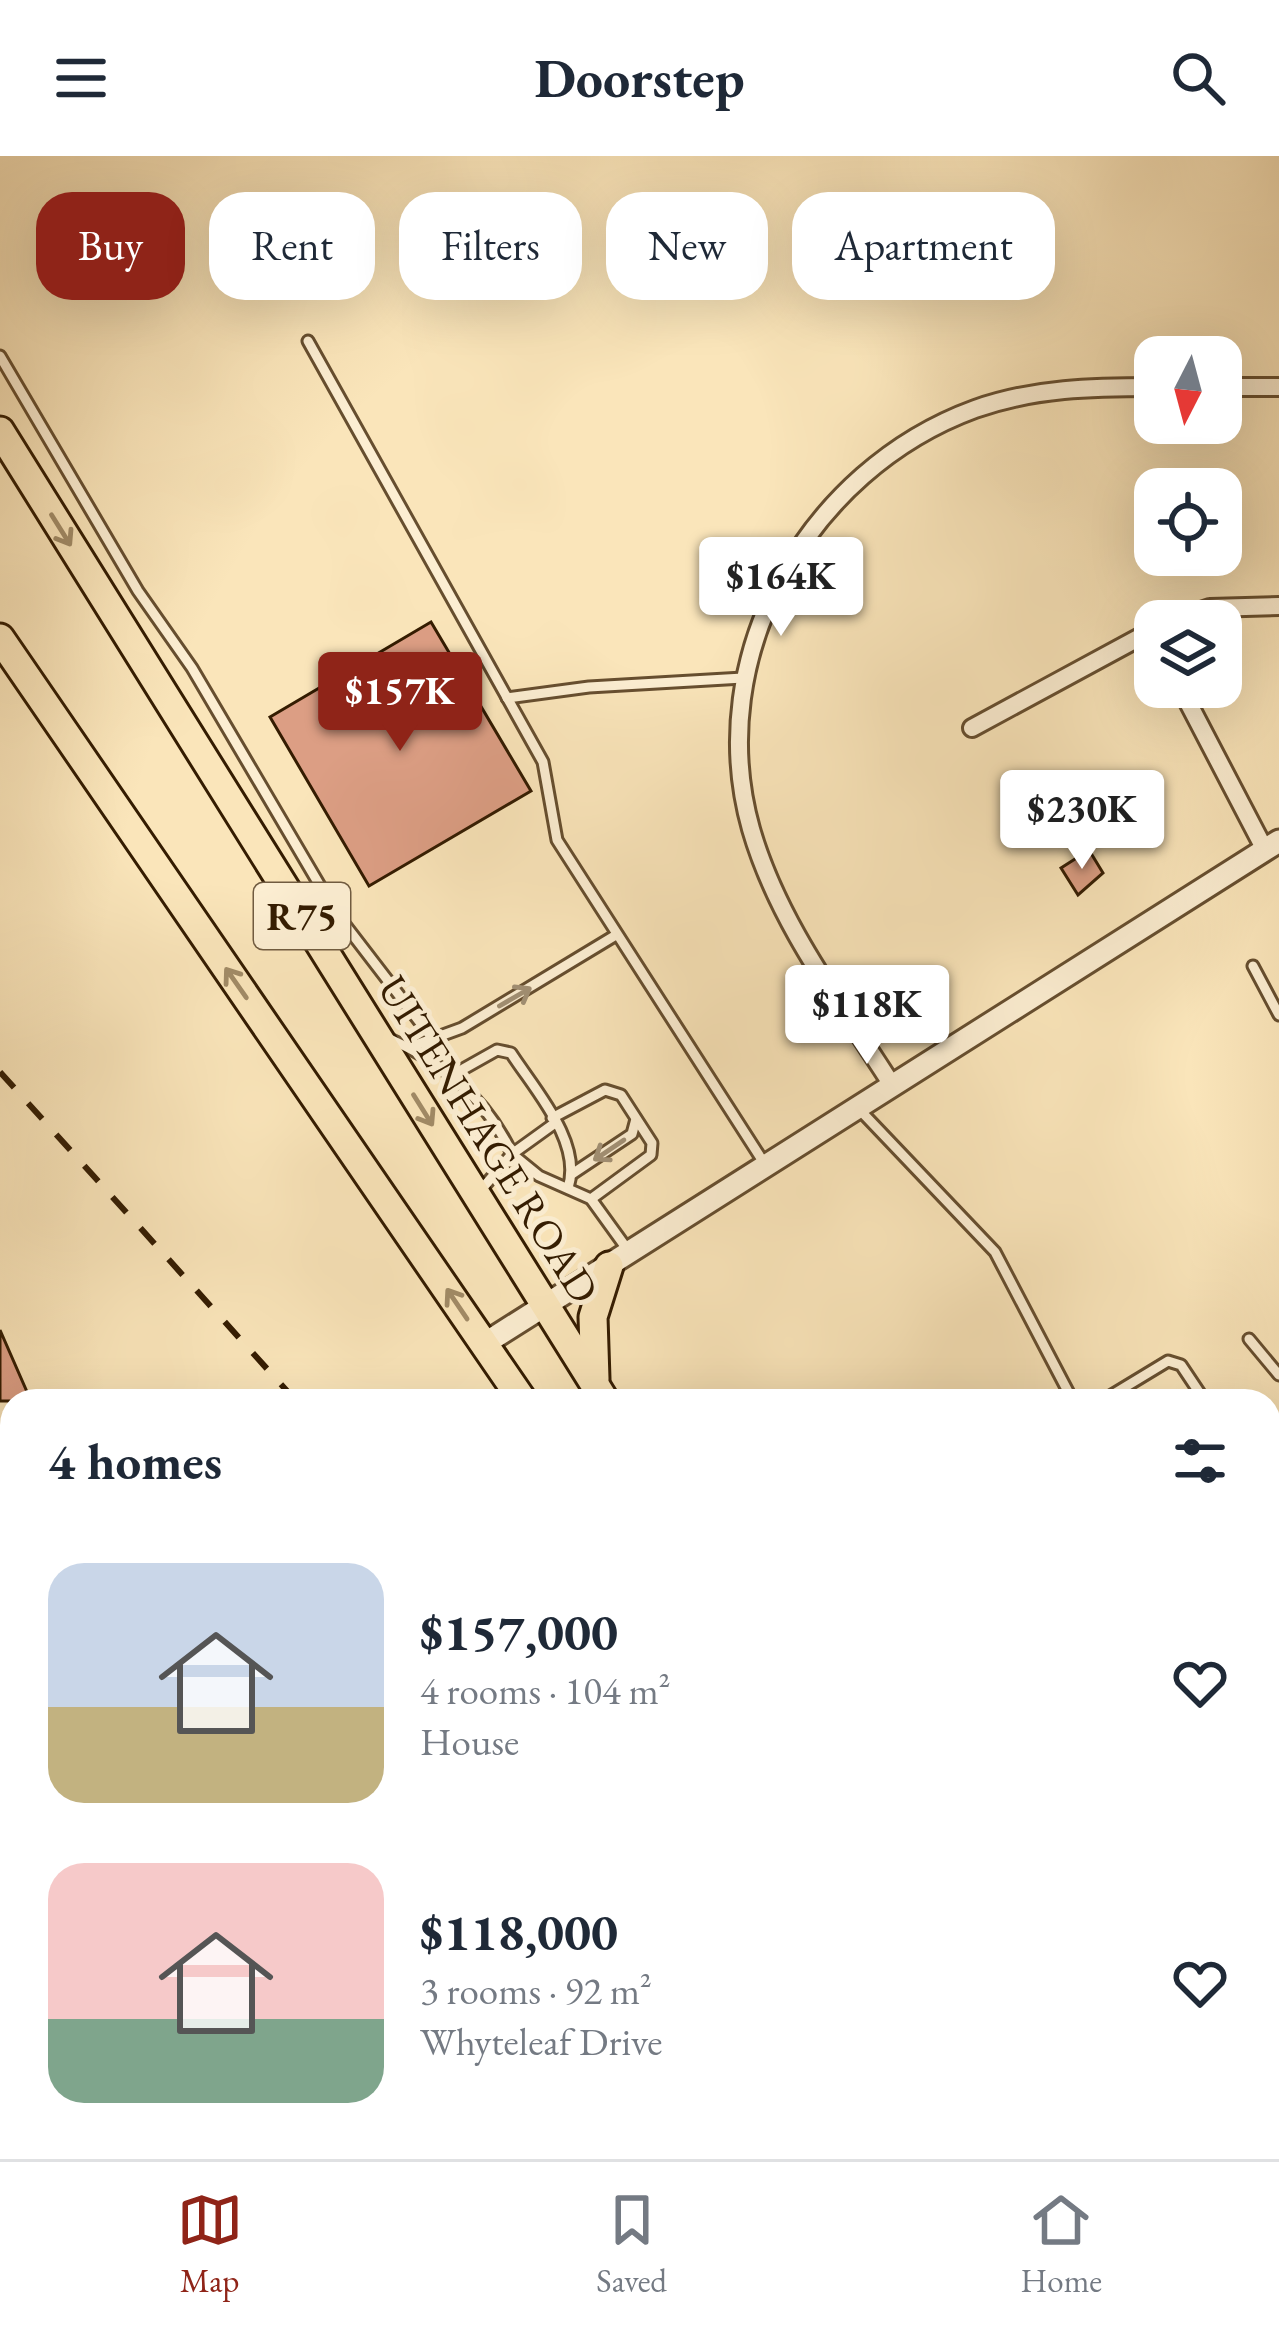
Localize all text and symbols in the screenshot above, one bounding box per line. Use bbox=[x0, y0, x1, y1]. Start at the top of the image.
text: Doorstep bbox=[534, 43, 745, 113]
icon: menu bbox=[48, 45, 114, 111]
icon: search bbox=[1165, 45, 1231, 111]
chip: Buy bbox=[36, 192, 185, 300]
chip: Rent bbox=[209, 192, 375, 300]
chip: Filters bbox=[399, 192, 582, 300]
chip: New bbox=[606, 192, 768, 300]
chip: Apartment bbox=[792, 192, 1055, 300]
north arrow bbox=[1134, 336, 1242, 444]
map controls bbox=[1134, 336, 1242, 708]
button: locate bbox=[1134, 468, 1242, 576]
one-way arrow bbox=[49, 512, 73, 546]
pin: $164K bbox=[697, 537, 865, 639]
text: $164K bbox=[726, 550, 836, 601]
button: layers bbox=[1134, 600, 1242, 708]
pin: $157K bbox=[316, 652, 484, 754]
text: $157K bbox=[345, 665, 455, 716]
pin: $230K bbox=[998, 770, 1166, 872]
text: $230K bbox=[1027, 783, 1137, 834]
road number: R75 bbox=[254, 883, 350, 949]
street label: UITENHAGE ROAD bbox=[366, 965, 612, 1313]
pin: $118K bbox=[783, 965, 951, 1067]
one-way arrow bbox=[224, 967, 249, 1000]
text: $118K bbox=[812, 978, 922, 1029]
one-way arrow bbox=[497, 985, 531, 1009]
one-way arrow bbox=[411, 1093, 436, 1127]
one-way arrow bbox=[592, 1137, 626, 1162]
one-way arrow bbox=[445, 1288, 470, 1321]
text: 4 homes bbox=[48, 1428, 222, 1494]
icon: filters bbox=[1167, 1428, 1233, 1494]
text: $157,000 bbox=[420, 1599, 618, 1665]
icon: home bbox=[144, 1611, 288, 1755]
icon: heart bbox=[1167, 1650, 1233, 1716]
text: 4 rooms · 104 m² bbox=[420, 1665, 671, 1716]
text: House bbox=[420, 1716, 519, 1767]
text: $118,000 bbox=[420, 1899, 618, 1965]
icon: home bbox=[144, 1911, 288, 2055]
icon: heart bbox=[1167, 1950, 1233, 2016]
text: 3 rooms · 92 m² bbox=[420, 1965, 652, 2016]
text: Whyteleaf Drive bbox=[420, 2016, 662, 2067]
tab: Map bbox=[177, 2187, 243, 2302]
tab: Saved bbox=[596, 2187, 667, 2302]
tab: Home bbox=[1021, 2187, 1102, 2302]

